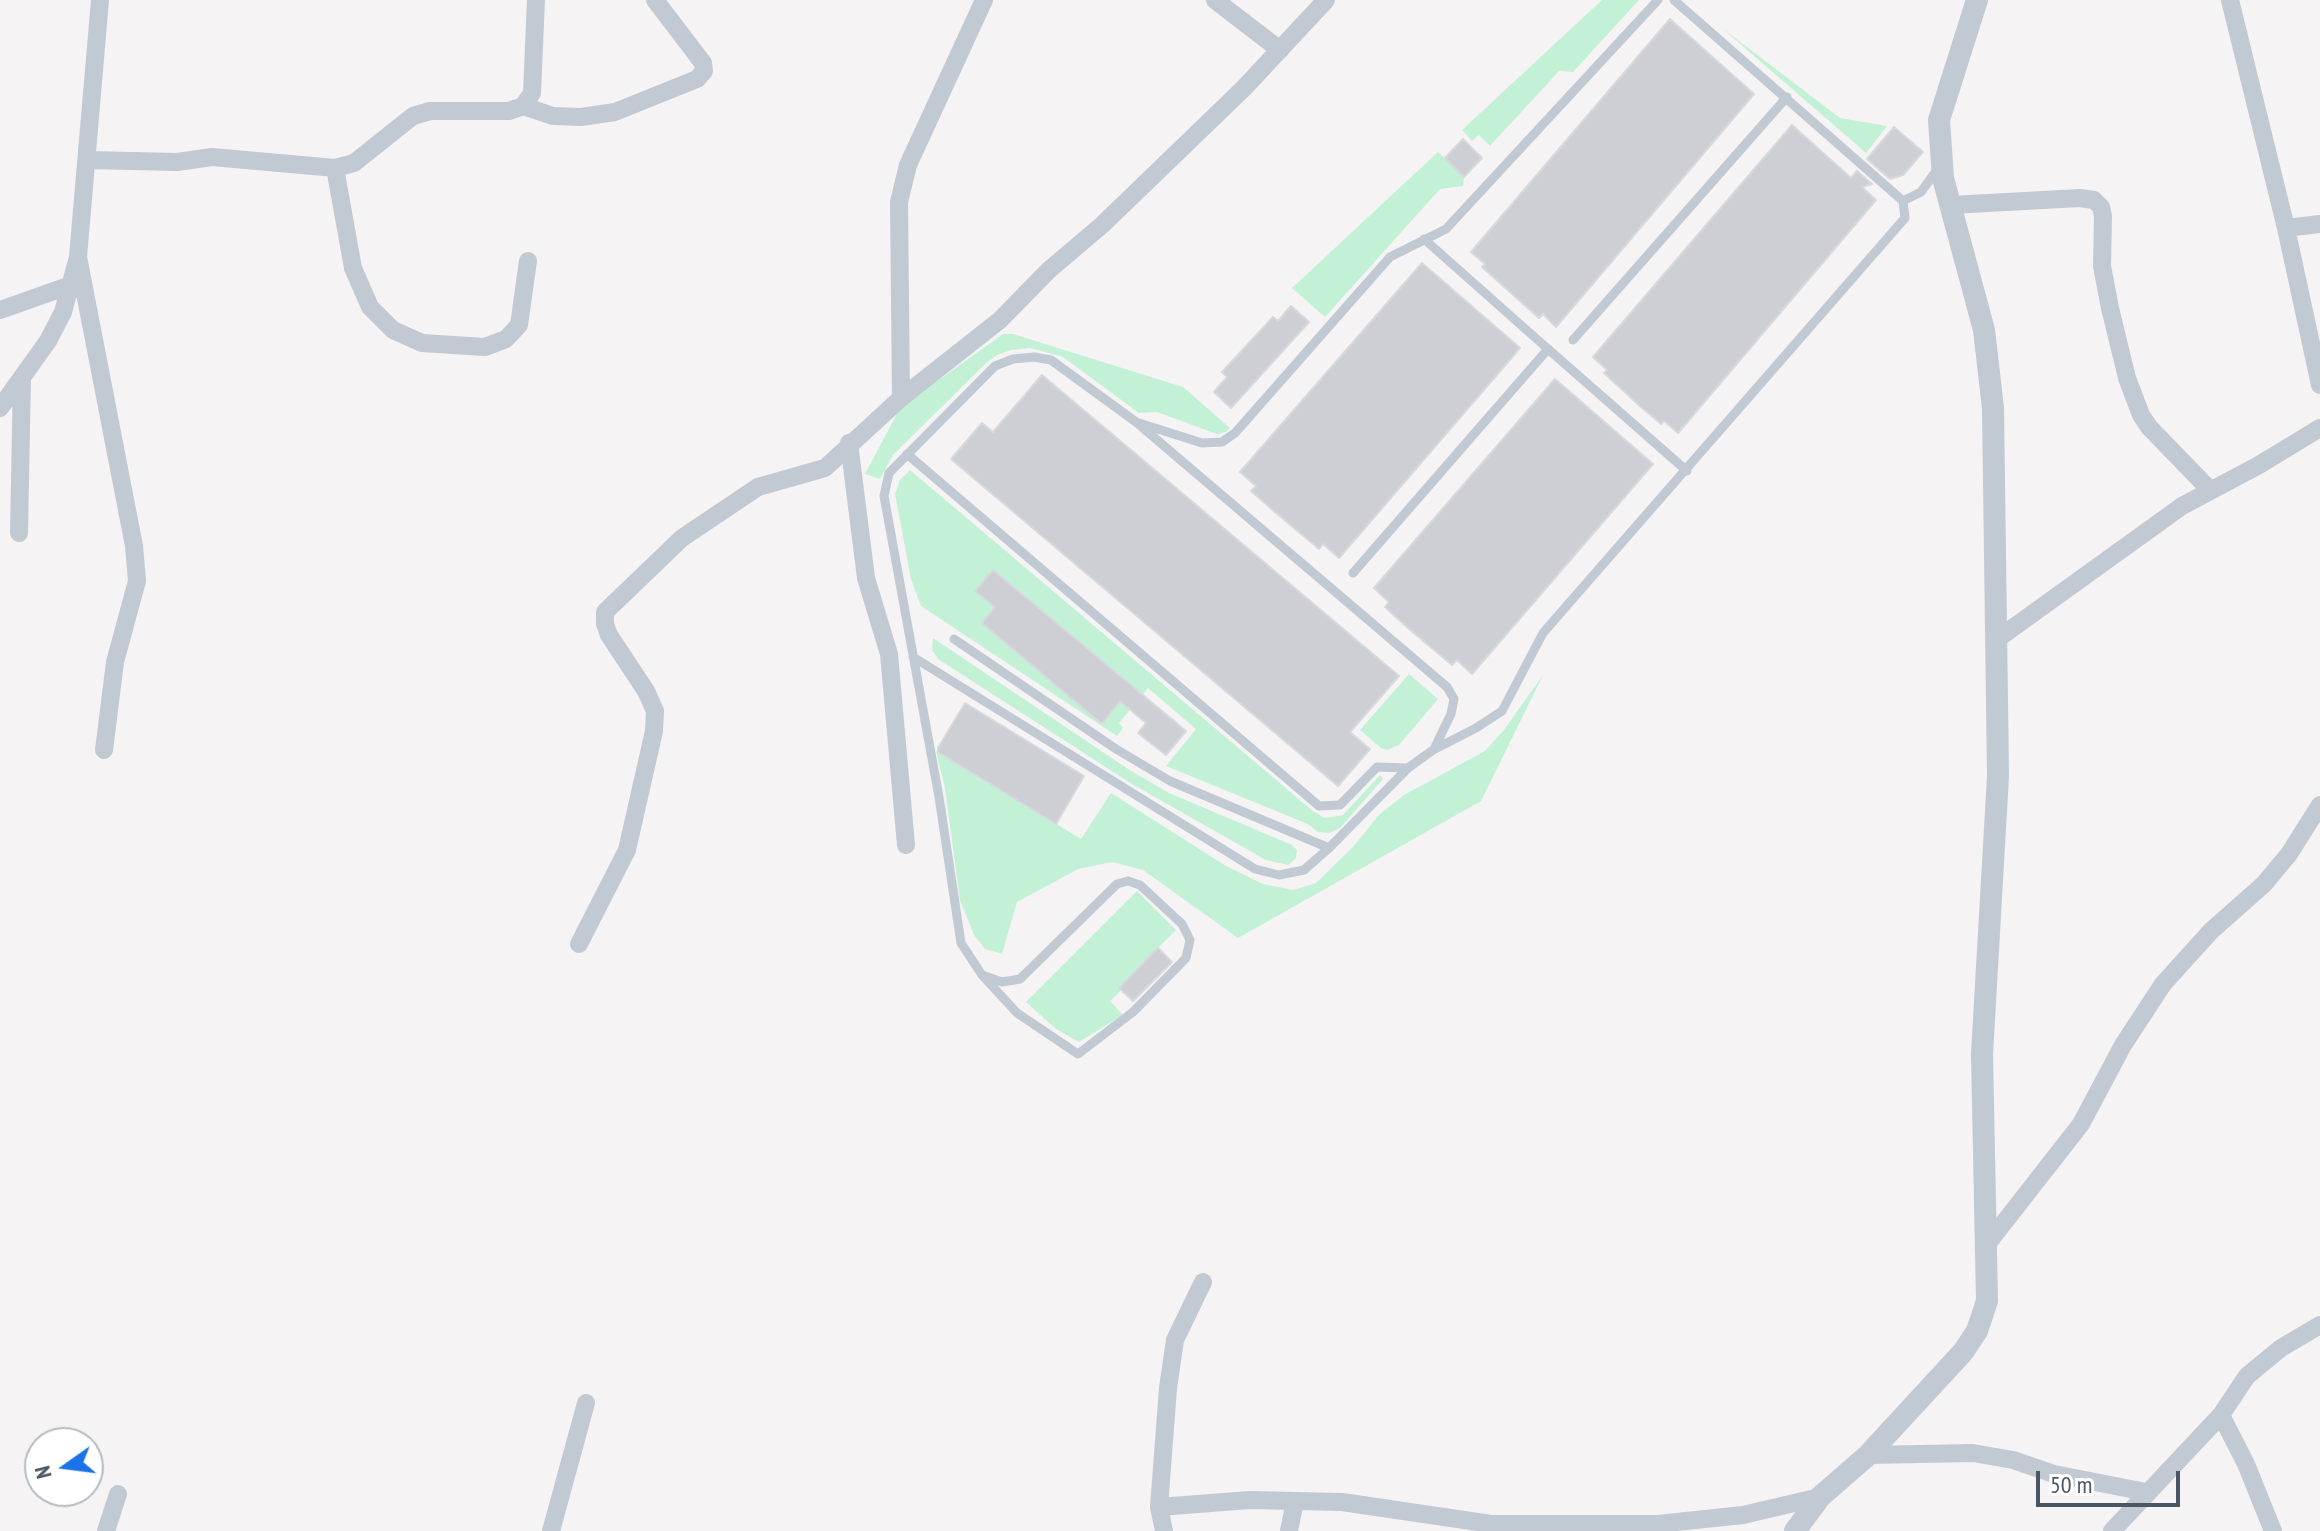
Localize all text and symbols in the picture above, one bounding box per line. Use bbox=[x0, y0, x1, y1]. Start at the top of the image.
north arrow bbox=[24, 1427, 104, 1507]
scale bar bbox=[2040, 1455, 2184, 1505]
text: N bbox=[28, 1463, 58, 1481]
text: 50 m bbox=[2050, 1469, 2092, 1500]

